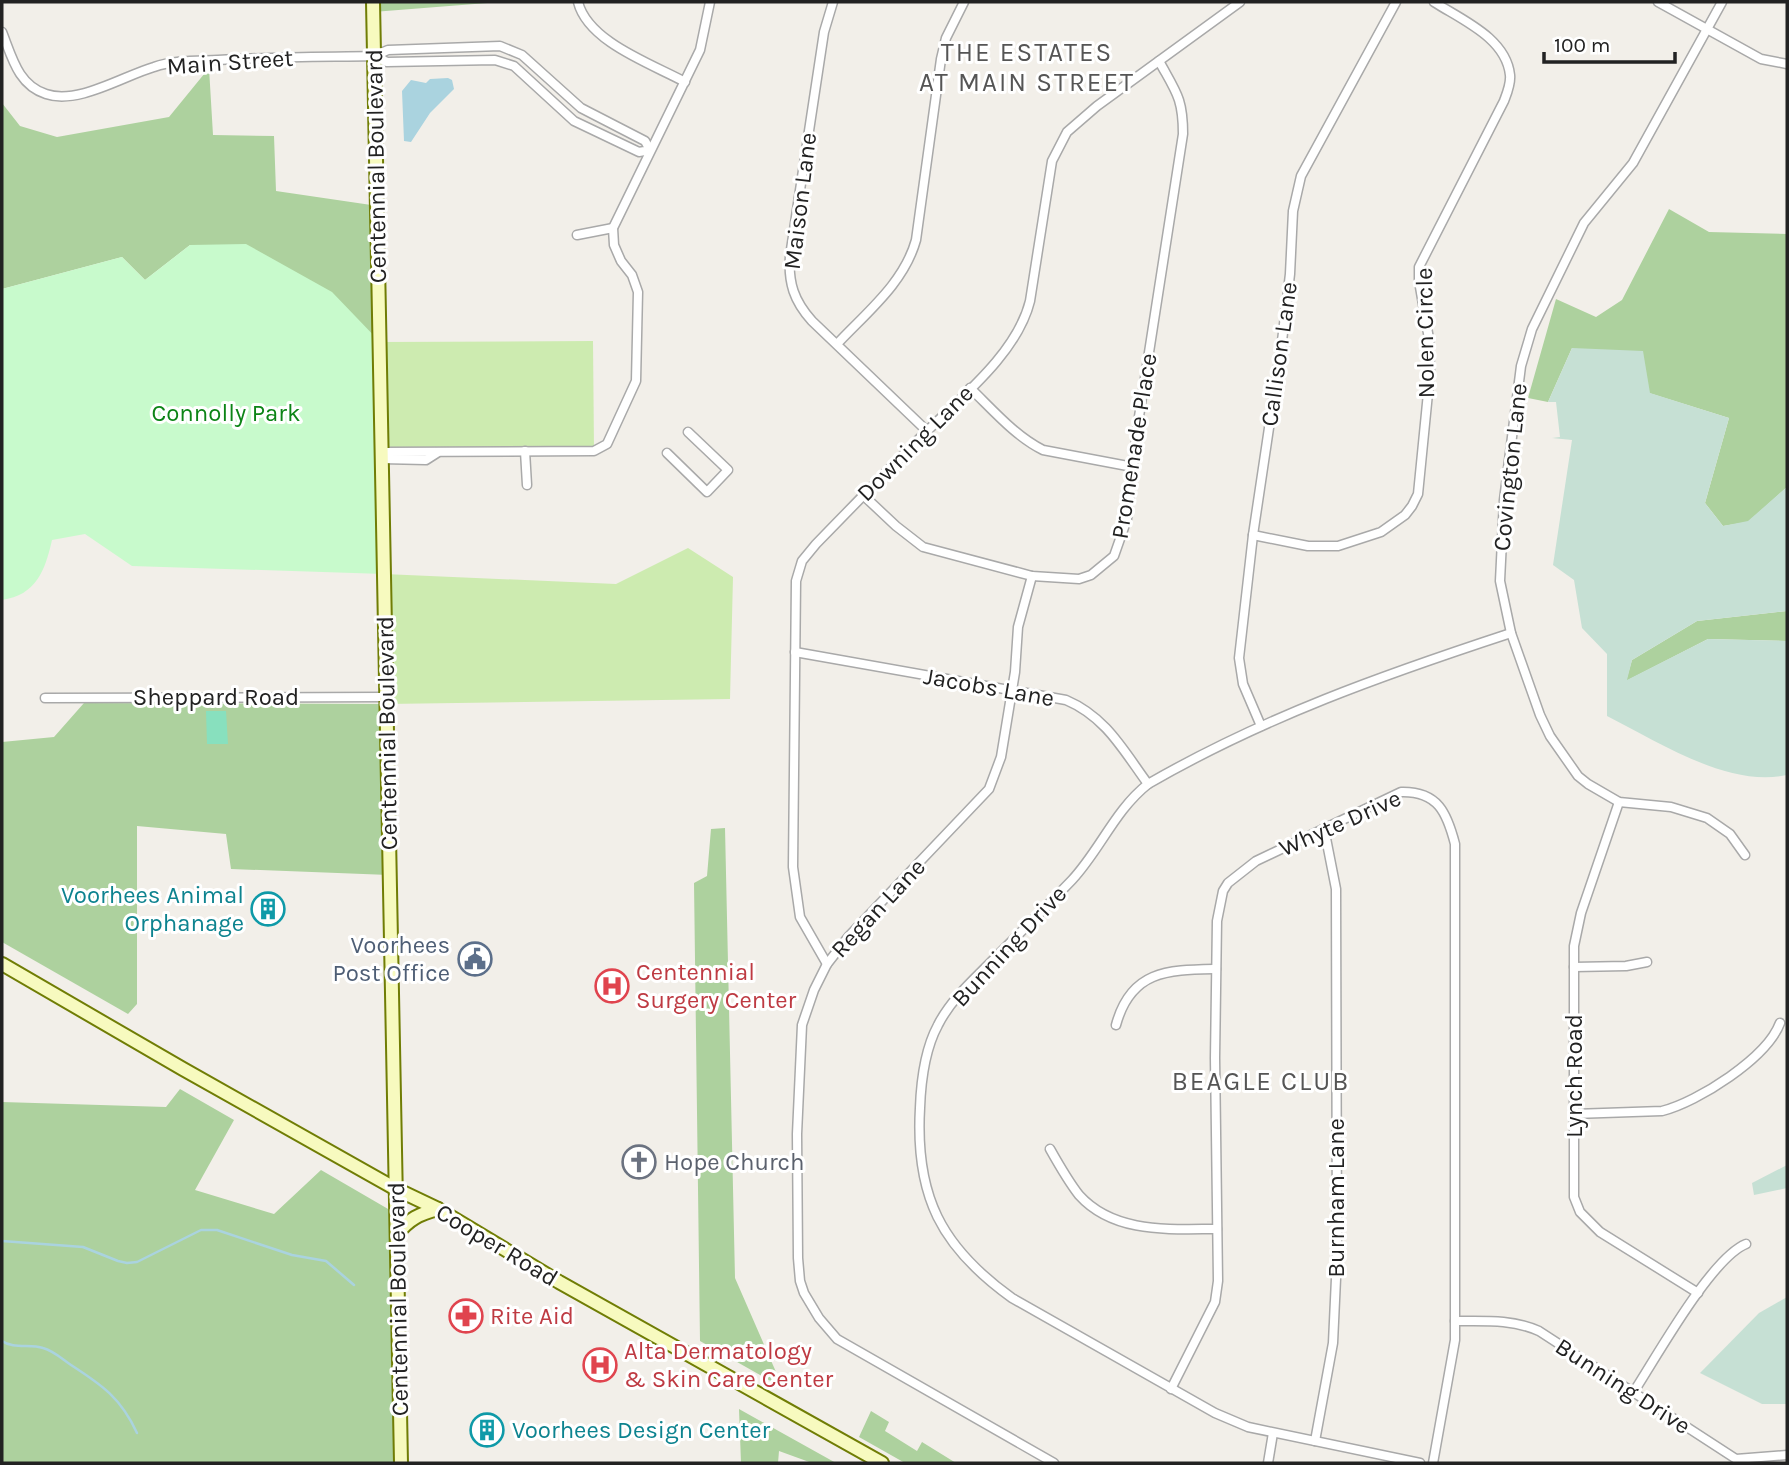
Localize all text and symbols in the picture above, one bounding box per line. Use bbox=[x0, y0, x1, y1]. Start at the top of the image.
scale bar bbox=[1544, 21, 1675, 65]
text: 100 m bbox=[1554, 33, 1611, 57]
district label: THE ESTATES AT MAIN STREET bbox=[919, 37, 1135, 98]
street label: Main Street bbox=[166, 44, 294, 80]
street label: Centennial Boulevard bbox=[360, 49, 392, 283]
street label: Maison Lane bbox=[778, 131, 822, 271]
street label: Nolen Circle bbox=[1410, 267, 1440, 399]
street label: Callison Lane bbox=[1255, 280, 1303, 428]
street label: Promenade Place bbox=[1105, 351, 1163, 541]
street label: Downing Lane bbox=[851, 379, 979, 507]
street label: Covington Lane bbox=[1487, 382, 1533, 552]
park label: Connolly Park bbox=[152, 399, 300, 427]
street label: Centennial Boulevard bbox=[371, 616, 403, 850]
street label: Jacobs Lane bbox=[921, 662, 1057, 712]
street label: Sheppard Road bbox=[133, 683, 299, 711]
street label: Whyte Drive bbox=[1275, 784, 1405, 862]
street label: Regan Lane bbox=[825, 853, 931, 963]
street label: Bunning Drive bbox=[946, 880, 1072, 1012]
place label: Voorhees Animal Orphanage bbox=[61, 881, 244, 937]
building icon: Voorhees Animal Orphanage bbox=[249, 890, 287, 928]
place label: Voorhees Post Office bbox=[332, 931, 450, 987]
public building icon: Voorhees Post Office bbox=[456, 940, 494, 978]
place label: Centennial Surgery Center bbox=[636, 958, 797, 1014]
hospital icon: Centennial Surgery Center bbox=[593, 967, 631, 1005]
street label: Lynch Road bbox=[1560, 1014, 1588, 1138]
district label: BEAGLE CLUB bbox=[1172, 1066, 1350, 1097]
street label: Burnham Lane bbox=[1322, 1118, 1350, 1278]
church icon: Hope Church bbox=[620, 1143, 658, 1181]
place label: Hope Church bbox=[664, 1148, 805, 1176]
street label: Centennial Boulevard bbox=[382, 1182, 414, 1416]
street label: Cooper Road bbox=[431, 1198, 563, 1292]
pharmacy icon: Rite Aid bbox=[447, 1297, 485, 1335]
place label: Rite Aid bbox=[490, 1302, 574, 1330]
street label: Bunning Drive bbox=[1550, 1332, 1696, 1440]
place label: Alta Dermatology & Skin Care Center bbox=[624, 1337, 834, 1393]
hospital icon: Alta Dermatology & Skin Care Center bbox=[581, 1346, 619, 1384]
building icon: Voorhees Design Center bbox=[468, 1411, 506, 1449]
place label: Voorhees Design Center bbox=[512, 1416, 771, 1444]

